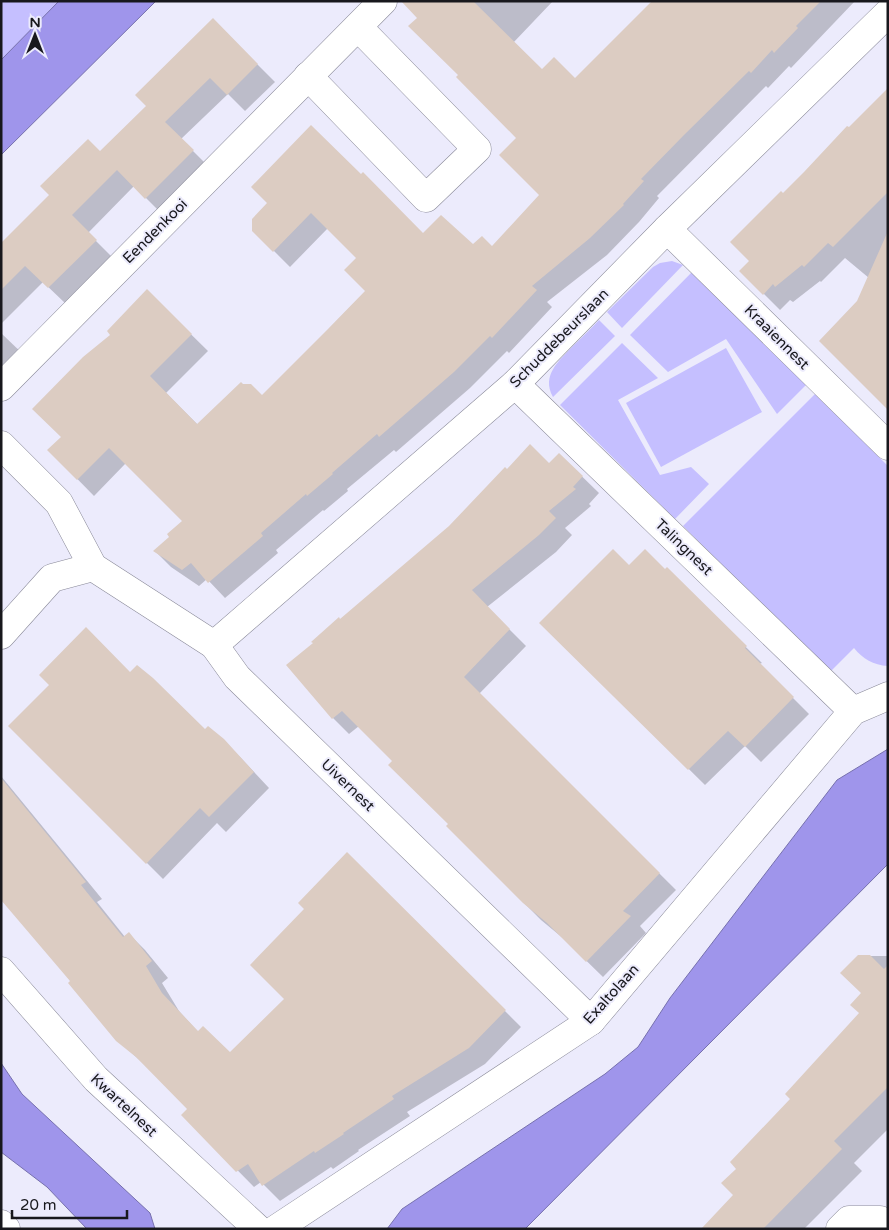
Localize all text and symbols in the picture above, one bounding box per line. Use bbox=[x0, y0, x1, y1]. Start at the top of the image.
north arrow bbox=[10, 10, 60, 60]
text: N bbox=[29, 14, 41, 31]
street label: Eendenkooi bbox=[119, 195, 191, 267]
street label: Schuddebeurslaan bbox=[506, 285, 612, 391]
street label: Kraaiennest bbox=[741, 301, 813, 373]
street label: Talingnest bbox=[652, 515, 717, 579]
street label: Uivernest bbox=[317, 755, 379, 815]
street label: Exaltolaan bbox=[579, 960, 643, 1028]
street label: Kwartelnest bbox=[87, 1070, 161, 1141]
scale bar bbox=[12, 1188, 128, 1220]
text: 20 m bbox=[20, 1196, 57, 1214]

